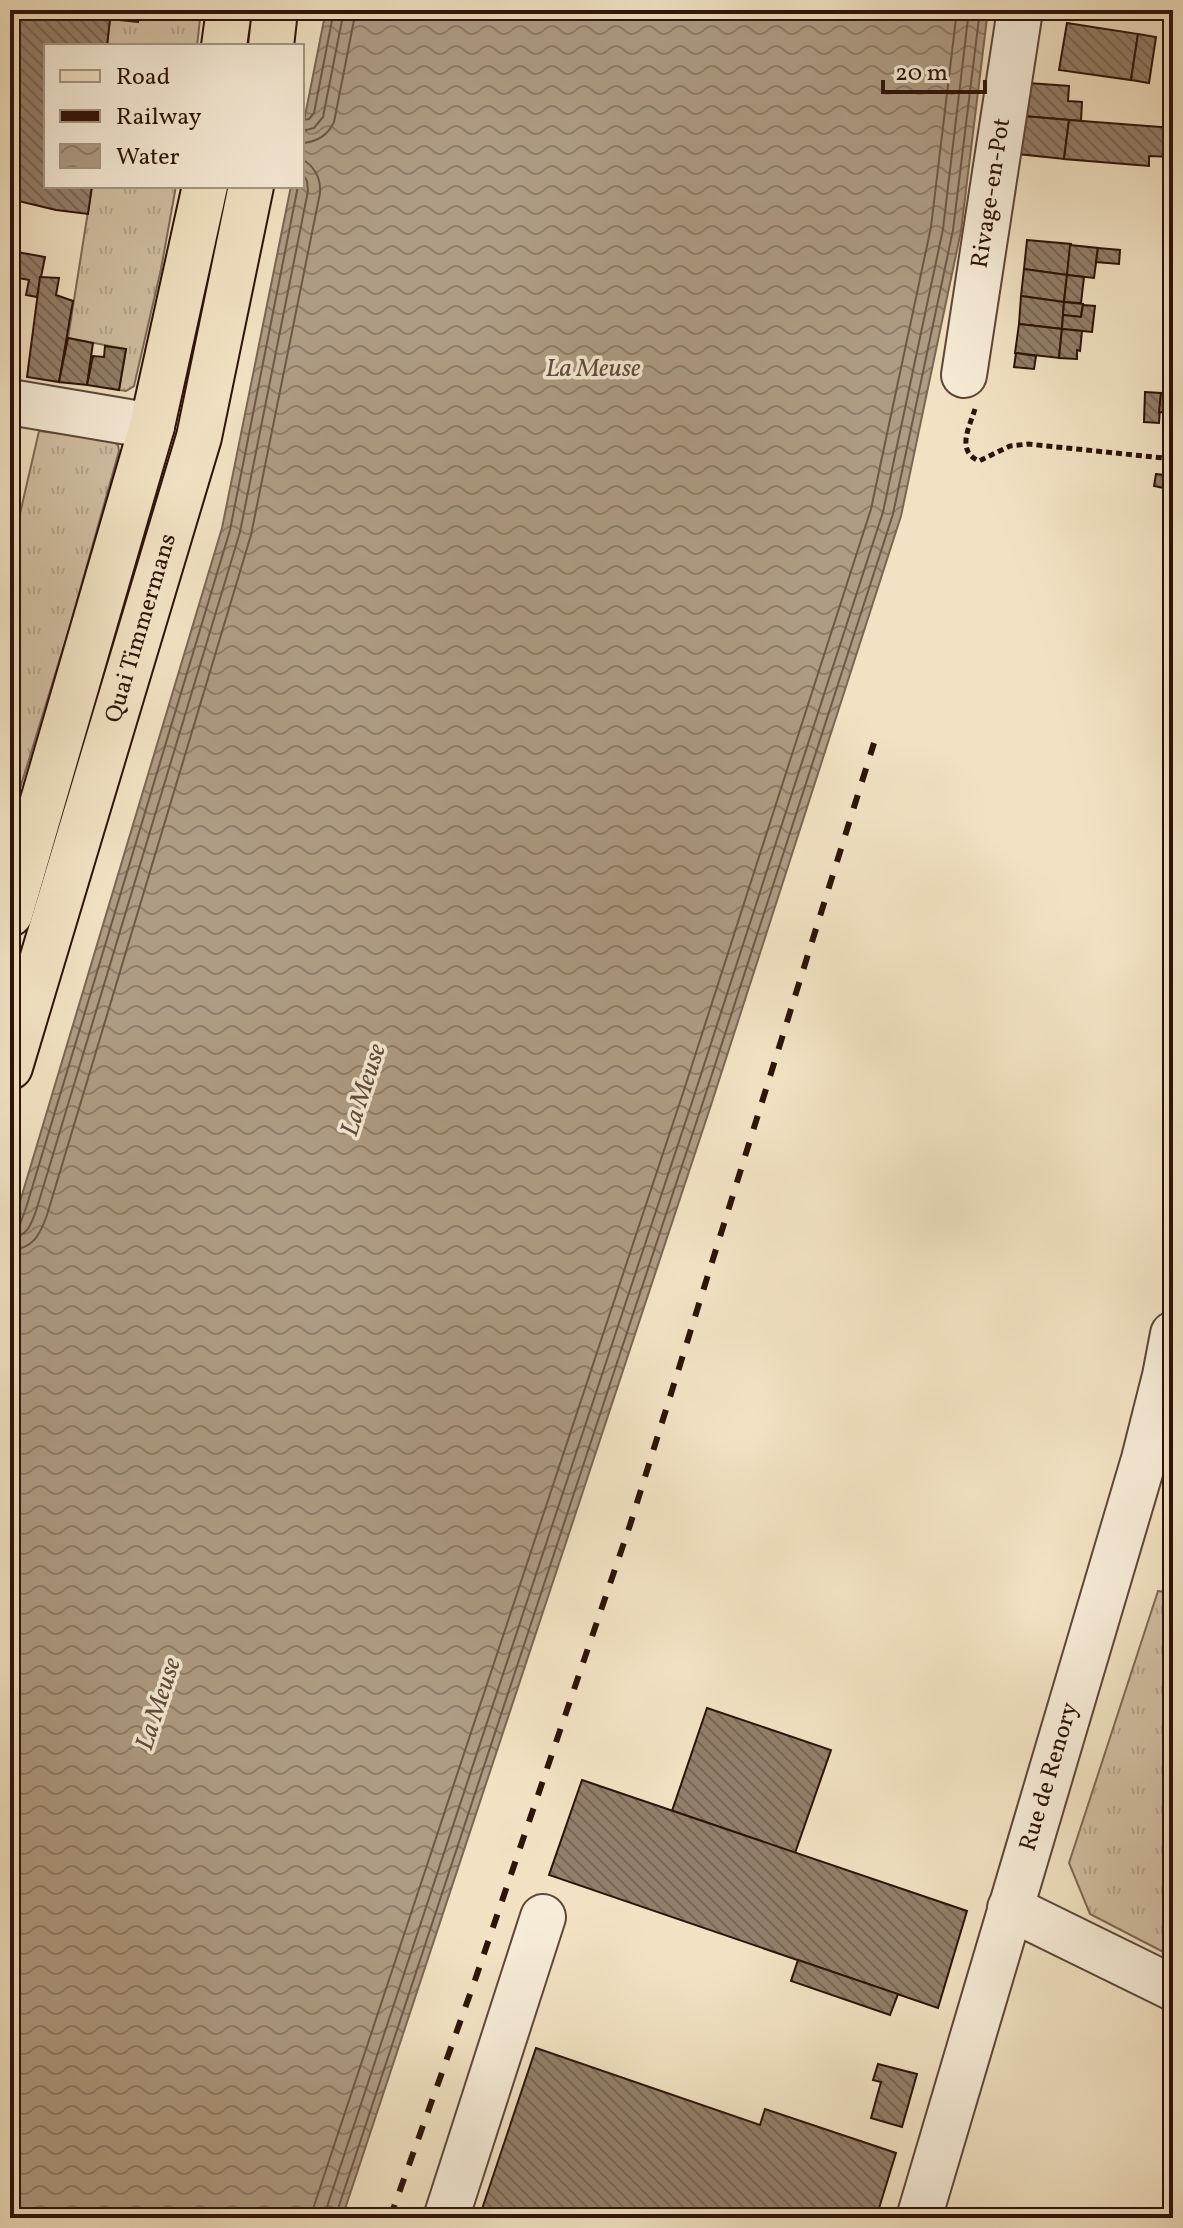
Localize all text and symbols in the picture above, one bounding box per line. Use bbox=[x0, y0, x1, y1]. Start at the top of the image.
legend bbox=[44, 44, 304, 188]
scale bar bbox=[883, 44, 985, 94]
text: 20 m bbox=[895, 57, 948, 91]
text: Road bbox=[116, 61, 170, 95]
text: Railway bbox=[116, 101, 202, 135]
street label: Rivage-en-Pot bbox=[964, 116, 1020, 271]
text: Water bbox=[116, 141, 180, 175]
water label: La Meuse bbox=[545, 351, 641, 387]
street label: Quai Timmermans bbox=[97, 529, 186, 727]
water label: La Meuse bbox=[332, 1039, 396, 1141]
water label: La Meuse bbox=[127, 1653, 191, 1755]
street label: Rue de Renory bbox=[1012, 1699, 1088, 1855]

